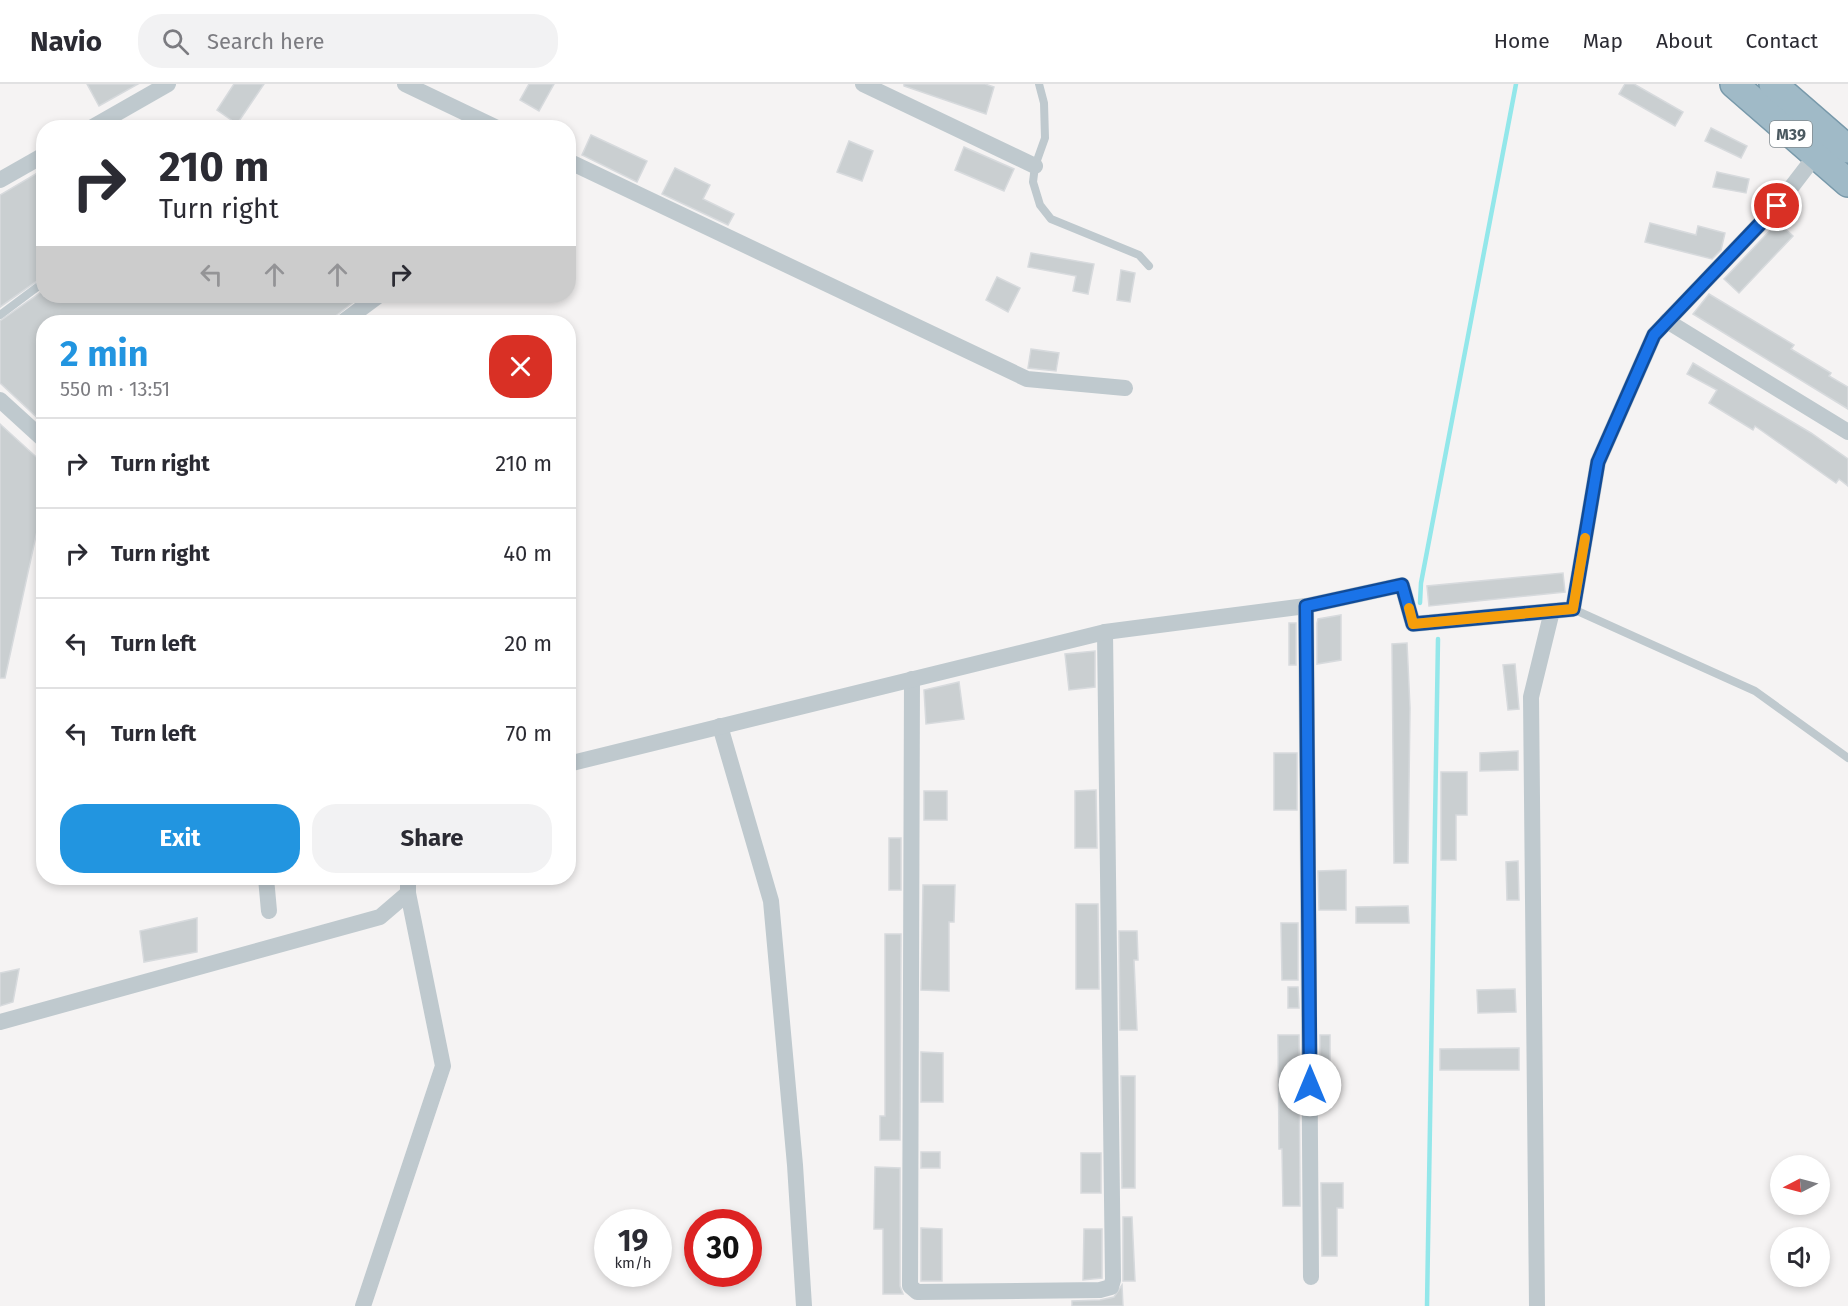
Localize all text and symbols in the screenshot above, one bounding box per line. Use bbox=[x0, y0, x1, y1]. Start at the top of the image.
search box bbox=[138, 14, 558, 68]
text: Navio bbox=[30, 25, 102, 58]
icon: search bbox=[159, 25, 192, 58]
text: Search here bbox=[207, 28, 325, 55]
text: Home bbox=[1494, 28, 1550, 54]
text: Map bbox=[1583, 28, 1623, 54]
text: About bbox=[1656, 28, 1713, 54]
text: Contact bbox=[1746, 28, 1818, 54]
road number: M39 bbox=[1770, 121, 1812, 147]
text: 210 m bbox=[159, 142, 269, 192]
icon: right bbox=[60, 144, 138, 222]
pin bbox=[1751, 180, 1802, 231]
icon: arrive bbox=[1760, 189, 1793, 222]
text: Turn right bbox=[159, 193, 279, 225]
icon: left bbox=[195, 258, 228, 291]
icon: ahead bbox=[258, 258, 291, 291]
icon: ahead bbox=[321, 258, 354, 291]
icon: right bbox=[384, 258, 417, 291]
text: 2 min bbox=[60, 332, 149, 376]
button: close bbox=[489, 335, 552, 398]
text: 550 m · 13:51 bbox=[60, 377, 170, 401]
icon: right bbox=[60, 447, 93, 480]
text: Turn right bbox=[111, 450, 210, 477]
text: 210 m bbox=[495, 450, 552, 477]
icon: right bbox=[60, 537, 93, 570]
text: Turn right bbox=[111, 540, 210, 567]
text: 40 m bbox=[503, 540, 552, 567]
icon: left bbox=[60, 627, 93, 660]
text: Turn left bbox=[111, 630, 196, 657]
text: 20 m bbox=[504, 630, 552, 657]
icon: left bbox=[60, 717, 93, 750]
text: Turn left bbox=[111, 720, 196, 747]
text: 70 m bbox=[506, 720, 552, 747]
button: Exit bbox=[60, 804, 300, 873]
button: Share bbox=[312, 804, 552, 873]
position arrow bbox=[1278, 1053, 1342, 1117]
north arrow bbox=[1770, 1155, 1830, 1215]
map controls bbox=[1770, 1155, 1830, 1287]
speed limit sign: 30 bbox=[684, 1209, 762, 1287]
text: 19 bbox=[618, 1223, 648, 1259]
button: sound bbox=[1770, 1227, 1830, 1287]
text: km/h bbox=[614, 1254, 652, 1272]

